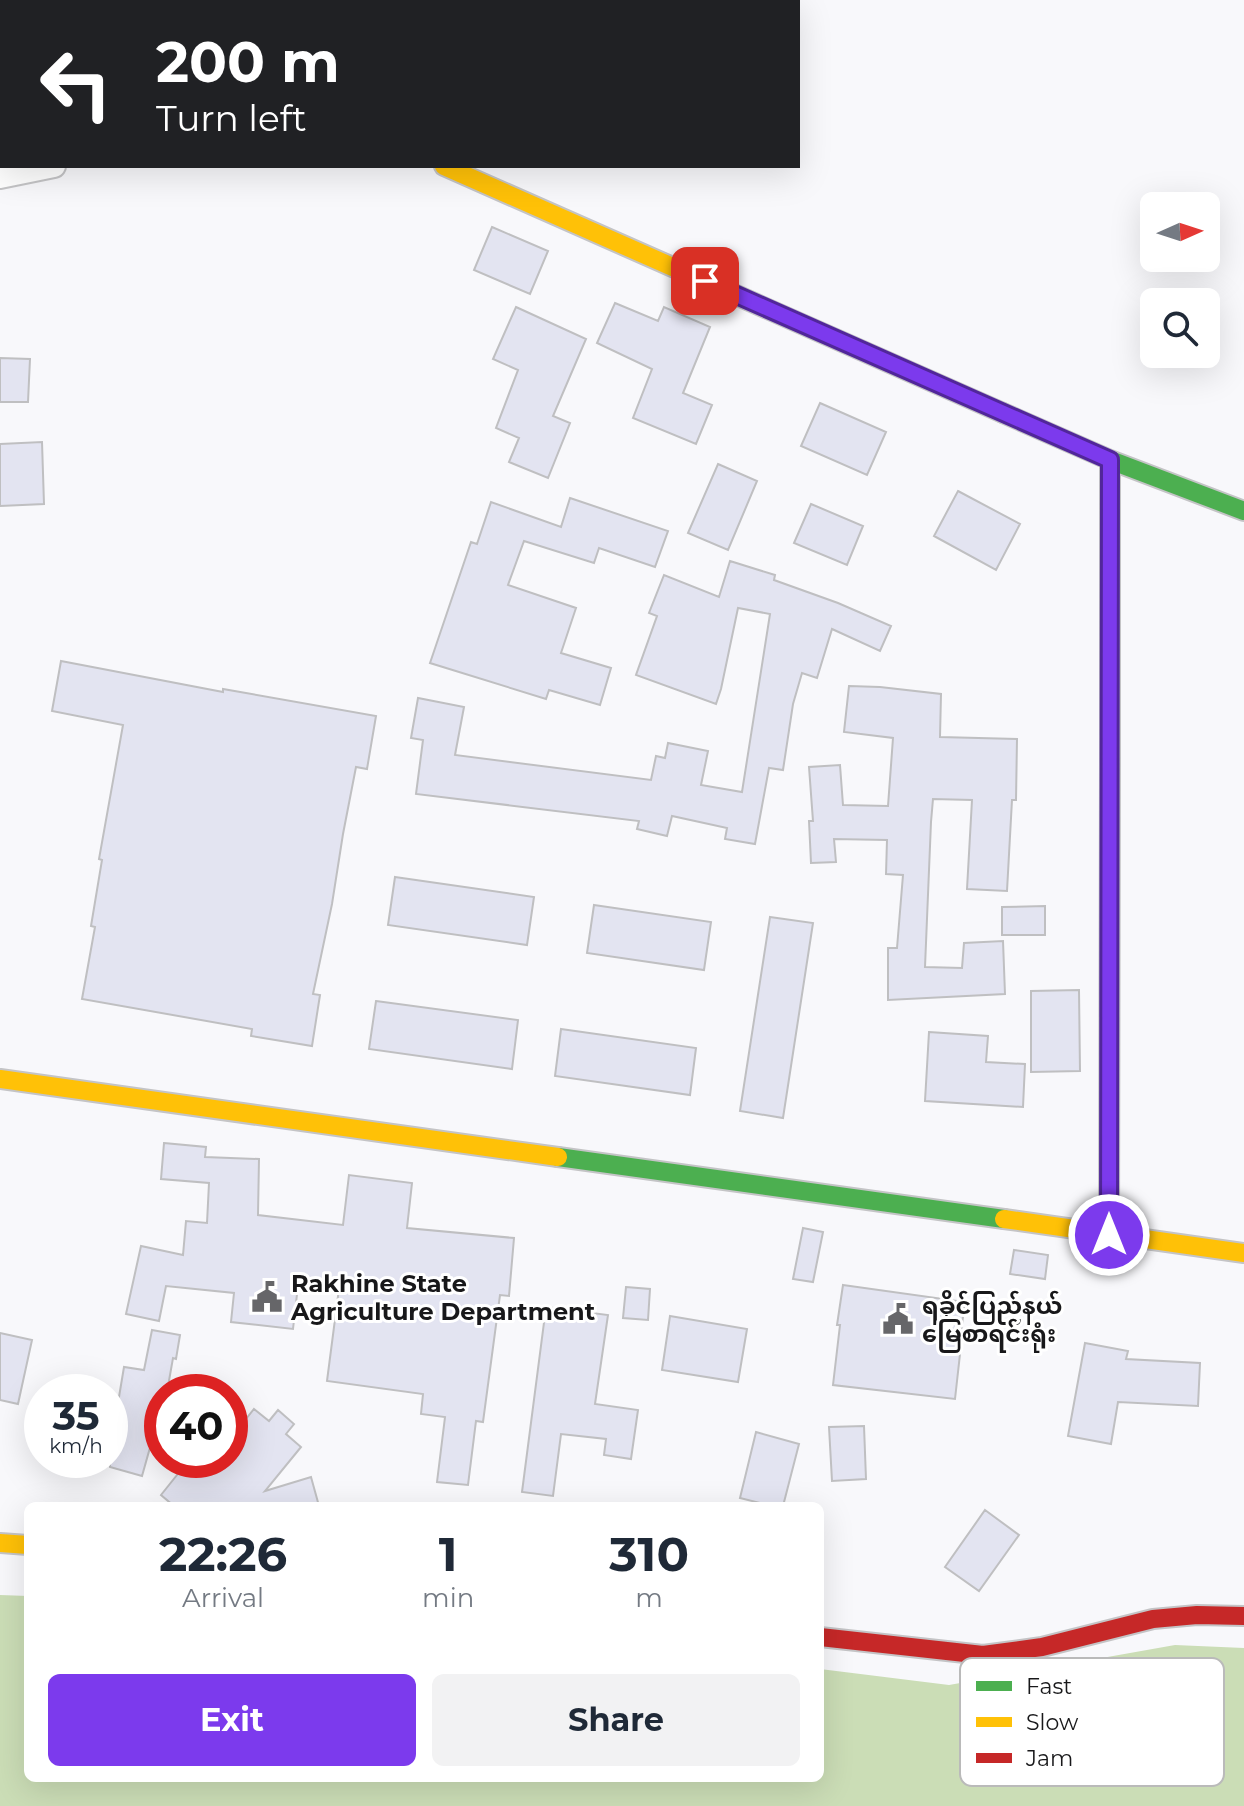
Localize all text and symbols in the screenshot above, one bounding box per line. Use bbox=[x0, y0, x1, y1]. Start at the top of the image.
text: 200 m bbox=[156, 28, 340, 96]
icon: left bbox=[24, 32, 128, 136]
text: Turn left bbox=[156, 96, 307, 140]
north arrow bbox=[1140, 192, 1220, 272]
map controls bbox=[1140, 192, 1220, 368]
pin bbox=[671, 247, 739, 315]
icon: arrive bbox=[683, 259, 727, 303]
button: search bbox=[1140, 288, 1220, 368]
position arrow bbox=[1067, 1193, 1151, 1277]
place label: Rakhine State Agriculture Department bbox=[290, 1269, 596, 1326]
public building icon: Rakhine State Agriculture Department bbox=[250, 1280, 284, 1314]
place label: ရခိုင်ပြည်နယ် မြေစာရင်းရုံး bbox=[922, 1290, 1062, 1353]
public building icon: ရခိုင်ပြည်နယ် မြေစာရင်းရုံး bbox=[881, 1302, 915, 1336]
speed limit sign: 40 bbox=[144, 1374, 248, 1478]
text: 35 bbox=[52, 1391, 100, 1440]
text: km/h bbox=[49, 1434, 103, 1458]
text: 22:26 bbox=[159, 1525, 287, 1583]
text: 1 bbox=[439, 1525, 458, 1583]
text: 310 bbox=[609, 1525, 689, 1583]
text: Arrival bbox=[182, 1582, 264, 1614]
text: min bbox=[422, 1582, 474, 1614]
text: m bbox=[635, 1582, 663, 1614]
legend bbox=[960, 1658, 1224, 1786]
text: Fast bbox=[1026, 1673, 1072, 1700]
button: Exit bbox=[48, 1674, 416, 1766]
button: Share bbox=[432, 1674, 800, 1766]
text: Slow bbox=[1026, 1709, 1079, 1736]
text: Jam bbox=[1025, 1745, 1073, 1772]

